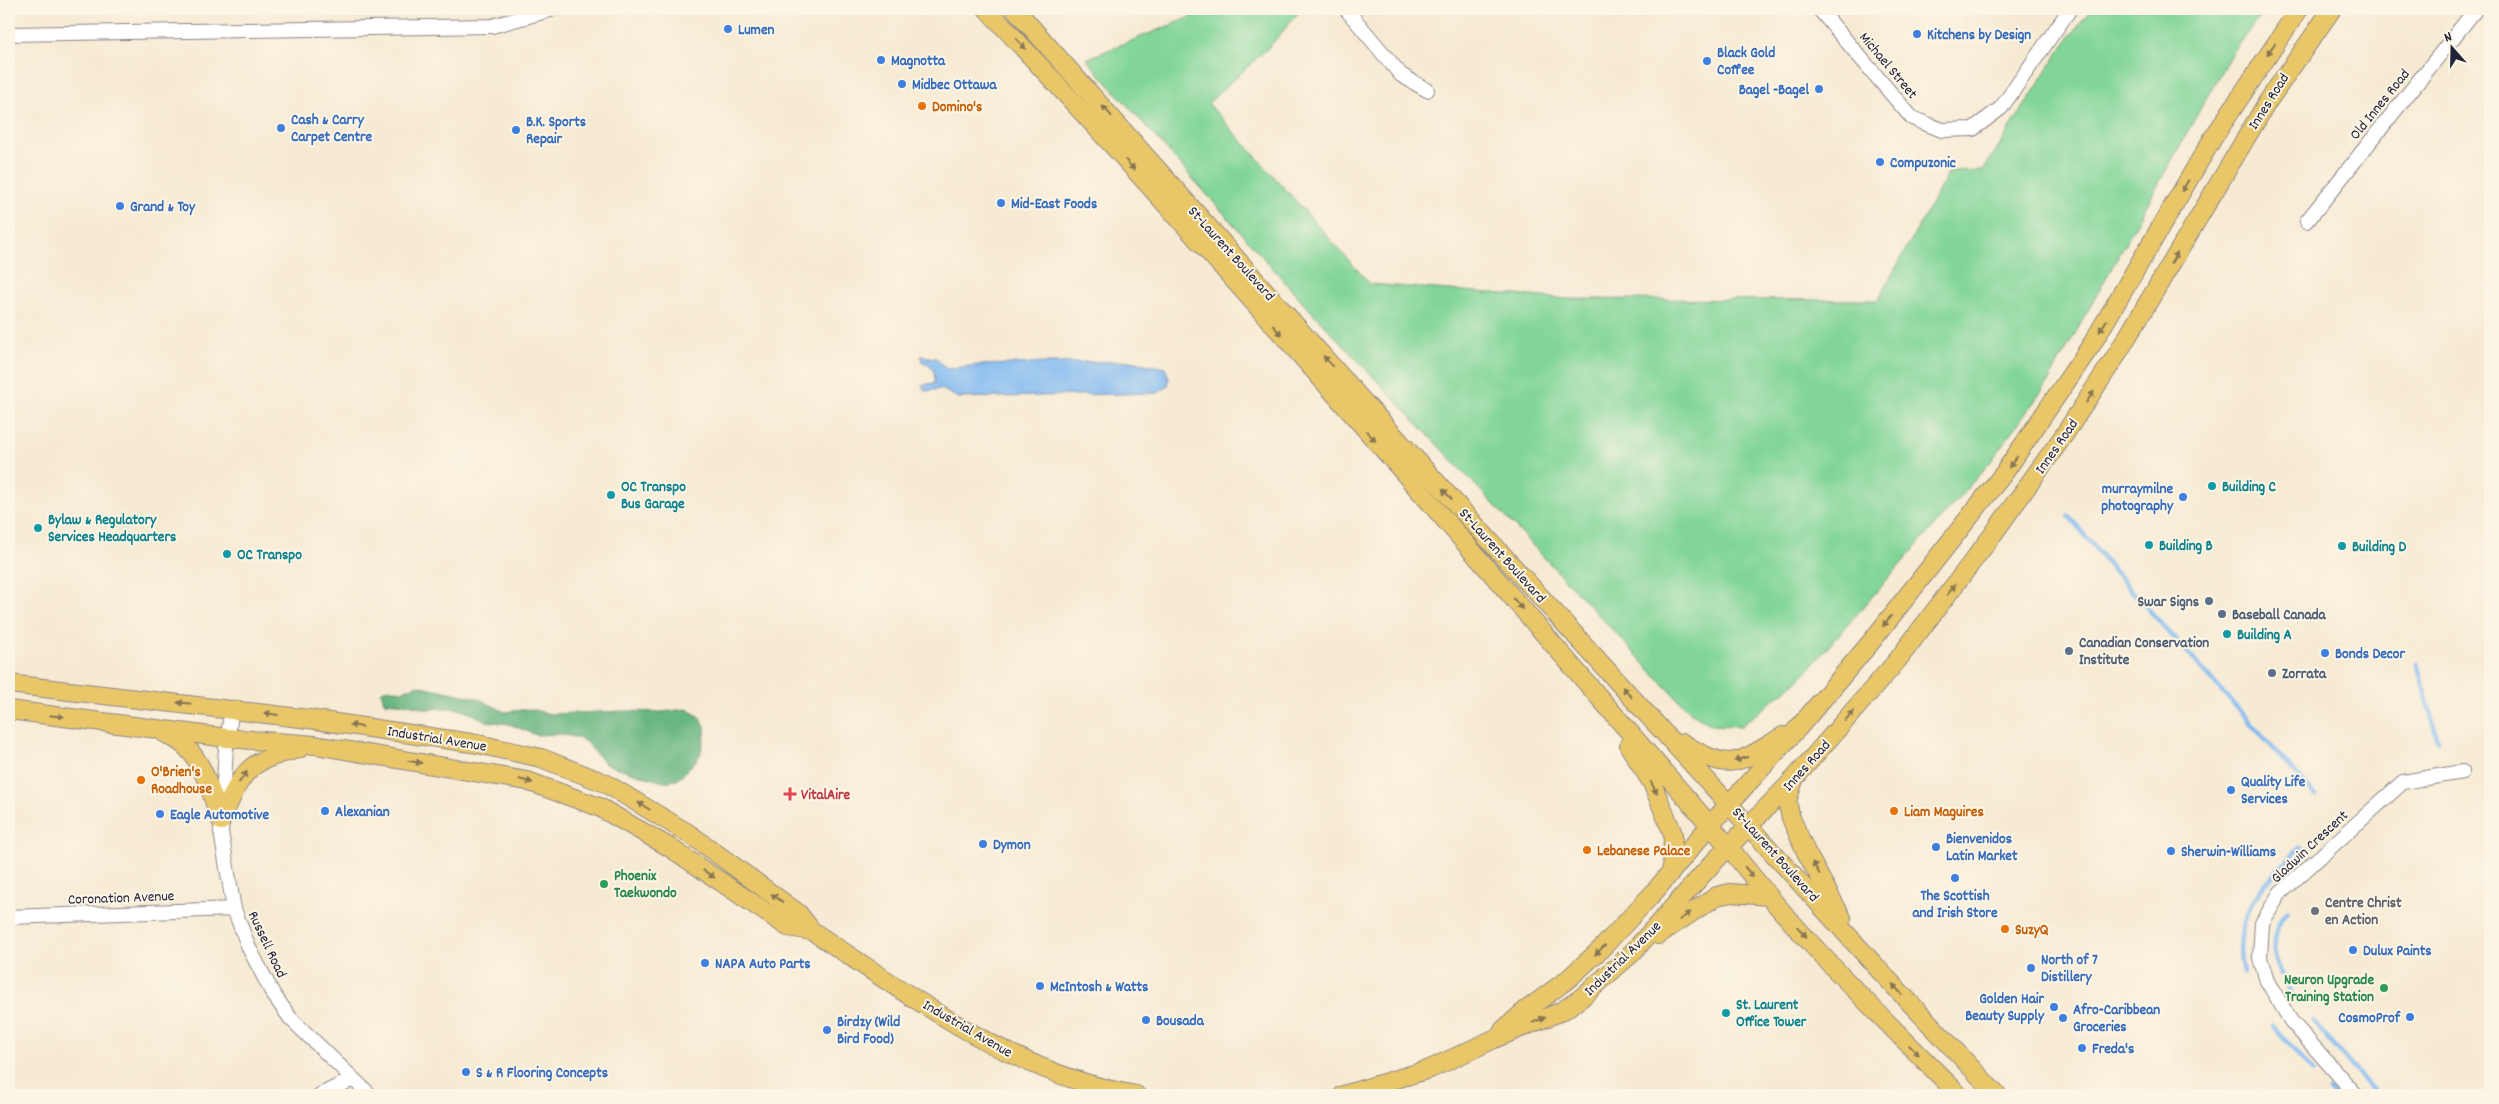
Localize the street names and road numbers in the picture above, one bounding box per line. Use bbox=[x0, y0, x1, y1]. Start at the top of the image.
street label: Michael Street bbox=[1853, 28, 1922, 105]
street label: Old Innes Road bbox=[2345, 65, 2416, 145]
street label: Innes Road bbox=[2244, 70, 2296, 135]
street label: St-Laurent Boulevard bbox=[1182, 202, 1279, 307]
street label: Innes Road bbox=[2031, 415, 2085, 479]
street label: St-Laurent Boulevard bbox=[1453, 504, 1550, 609]
street label: Industrial Avenue bbox=[385, 721, 488, 759]
street label: Innes Road bbox=[1778, 736, 1837, 797]
street label: St-Laurent Boulevard bbox=[1726, 803, 1823, 908]
street label: Gladwin Crescent bbox=[2267, 805, 2354, 889]
street label: Coronation Avenue bbox=[67, 886, 175, 912]
street label: Russell Road bbox=[241, 908, 291, 982]
street label: Industrial Avenue bbox=[1580, 916, 1667, 1002]
street label: Industrial Avenue bbox=[918, 995, 1016, 1065]

